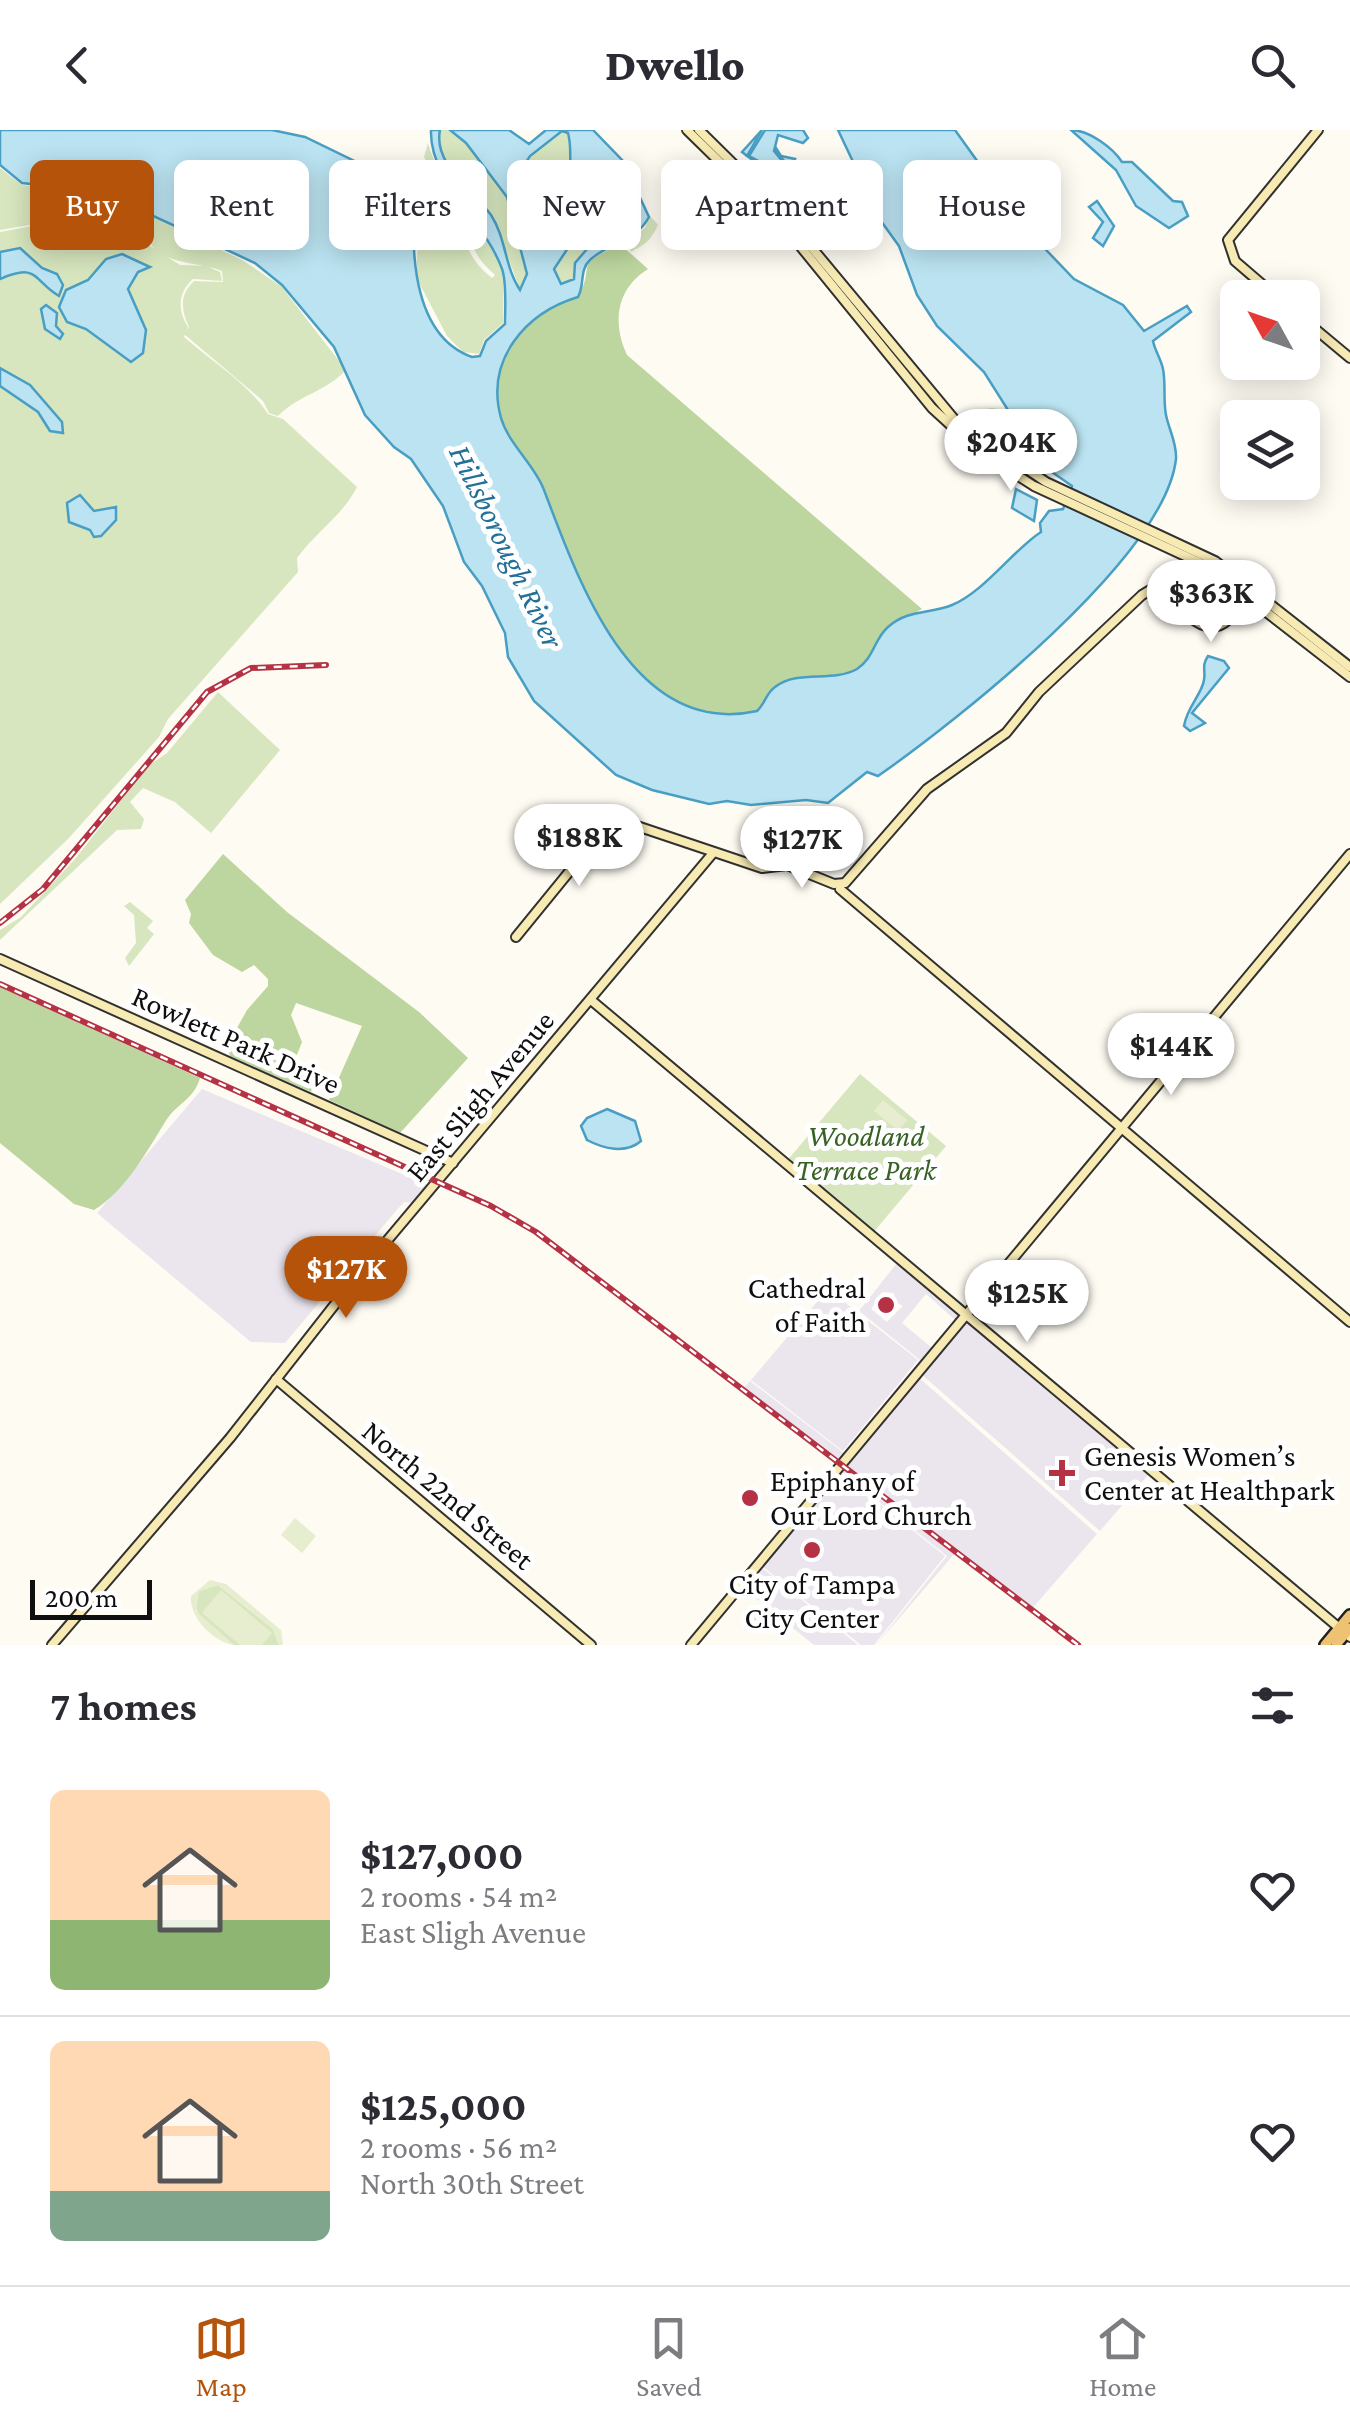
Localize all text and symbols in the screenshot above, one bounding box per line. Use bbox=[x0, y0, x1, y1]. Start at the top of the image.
icon: back bbox=[50, 38, 105, 93]
icon: search bbox=[1245, 38, 1300, 93]
text: Dwello bbox=[605, 40, 745, 90]
chip: Buy bbox=[30, 160, 154, 250]
chip: Rent bbox=[174, 160, 309, 250]
chip: Filters bbox=[329, 160, 487, 250]
chip: New bbox=[507, 160, 641, 250]
chip: Apartment bbox=[661, 160, 883, 250]
chip: House bbox=[903, 160, 1061, 250]
north arrow bbox=[1220, 280, 1320, 380]
map controls bbox=[1220, 280, 1320, 500]
button: layers bbox=[1220, 400, 1320, 500]
pin: $204K bbox=[941, 409, 1081, 494]
text: $204K bbox=[966, 423, 1056, 459]
water label: Hillsborough River bbox=[442, 438, 572, 654]
pin: $363K bbox=[1141, 560, 1281, 645]
text: $363K bbox=[1169, 574, 1253, 610]
pin: $188K bbox=[509, 804, 649, 889]
pin: $127K bbox=[732, 806, 872, 891]
text: $188K bbox=[536, 818, 622, 854]
text: $127K bbox=[762, 820, 842, 856]
street label: Rowlett Park Drive bbox=[127, 979, 345, 1100]
street label: East Sligh Avenue bbox=[399, 1004, 561, 1188]
pin: $144K bbox=[1101, 1013, 1241, 1098]
text: $144K bbox=[1130, 1027, 1212, 1063]
park label: Woodland Terrace Park bbox=[796, 1119, 938, 1186]
pin: $127K bbox=[276, 1236, 416, 1321]
text: $127K bbox=[306, 1250, 386, 1286]
pin: $125K bbox=[957, 1260, 1097, 1345]
place label: Cathedral of Faith bbox=[748, 1271, 866, 1338]
text: $125K bbox=[987, 1274, 1067, 1310]
marker: Cathedral of Faith bbox=[875, 1294, 897, 1316]
street label: North 22nd Street bbox=[356, 1414, 541, 1576]
place label: Genesis Women’s Center at Healthpark bbox=[1084, 1439, 1335, 1507]
marker: Genesis Women’s Center at Healthpark bbox=[1049, 1460, 1075, 1486]
place label: Epiphany of Our Lord Church bbox=[770, 1464, 972, 1531]
marker: Epiphany of Our Lord Church bbox=[739, 1487, 761, 1509]
marker: City of Tampa City Center bbox=[801, 1539, 823, 1561]
place label: City of Tampa City Center bbox=[728, 1567, 896, 1635]
scale bar bbox=[30, 1575, 152, 1620]
text: 200 m bbox=[45, 1582, 118, 1613]
icon: filters bbox=[1245, 1678, 1300, 1733]
text: 7 homes bbox=[50, 1682, 197, 1729]
icon: home bbox=[130, 1830, 250, 1950]
text: $127,000 bbox=[360, 1831, 523, 1878]
icon: heart bbox=[1245, 1863, 1300, 1918]
text: 2 rooms · 54 m² bbox=[360, 1878, 557, 1914]
text: East Sligh Avenue bbox=[360, 1914, 586, 1950]
icon: home bbox=[130, 2081, 250, 2201]
text: $125,000 bbox=[360, 2082, 526, 2129]
icon: heart bbox=[1245, 2114, 1300, 2169]
text: 2 rooms · 56 m² bbox=[360, 2129, 557, 2165]
text: North 30th Street bbox=[360, 2165, 584, 2201]
tab: Map bbox=[194, 2311, 249, 2402]
tab: Saved bbox=[636, 2311, 702, 2402]
tab: Home bbox=[1089, 2311, 1156, 2402]

